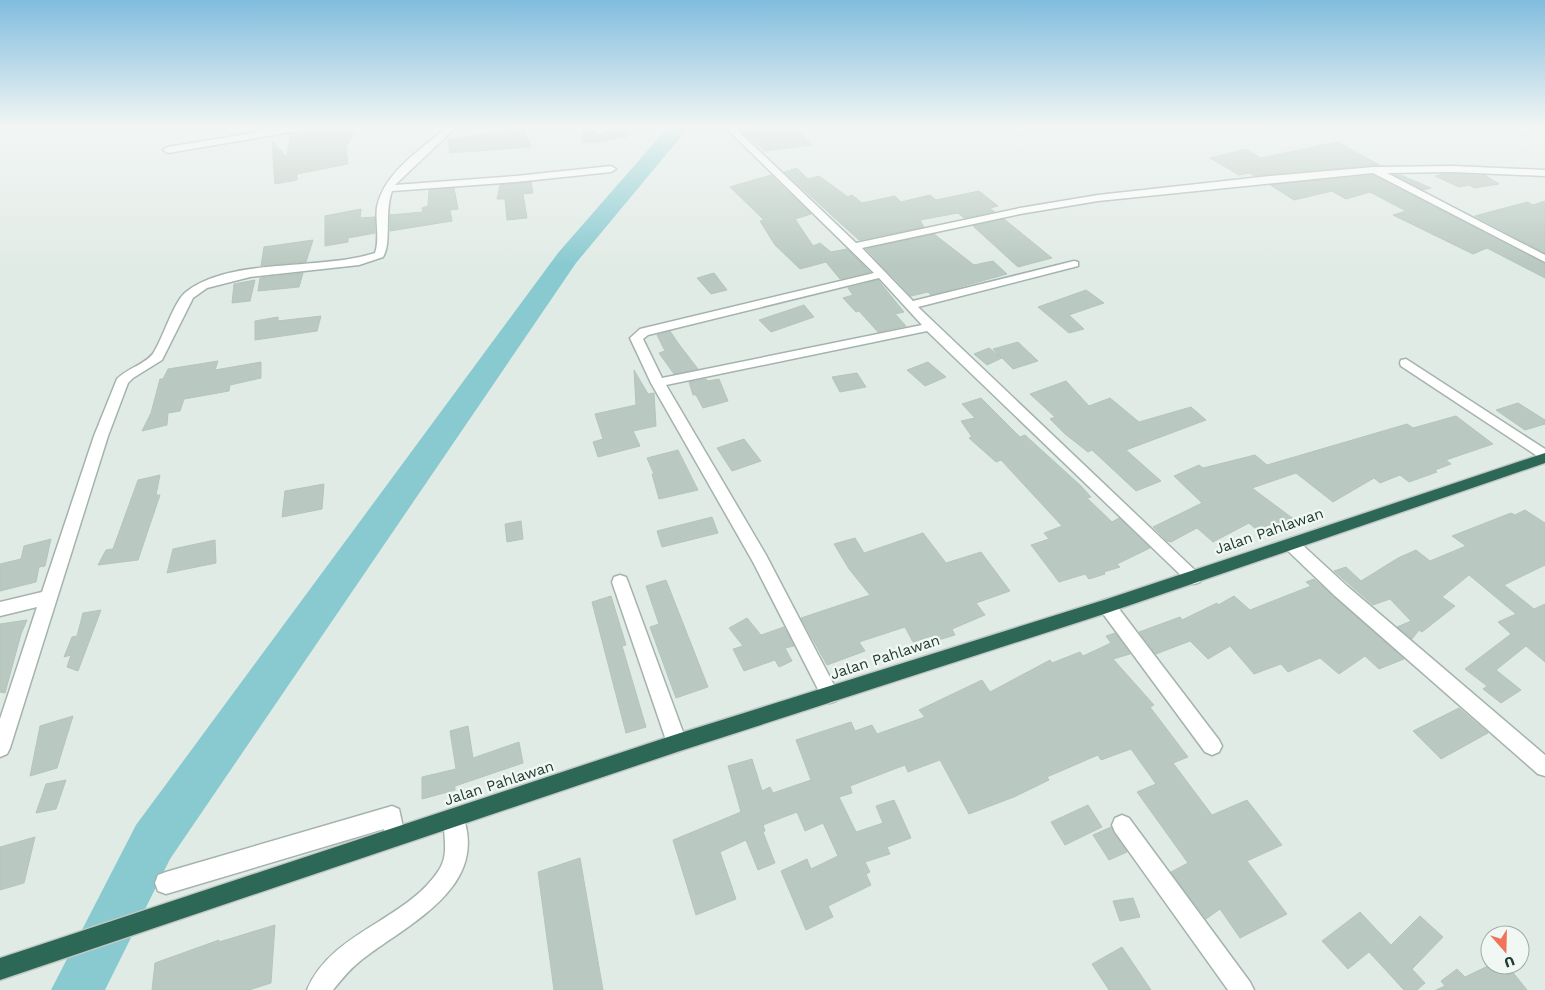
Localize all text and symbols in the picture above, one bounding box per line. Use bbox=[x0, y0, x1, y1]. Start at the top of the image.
street label: Jalan Pahlawan bbox=[1212, 504, 1326, 558]
street label: Jalan Pahlawan bbox=[828, 631, 942, 683]
street label: Jalan Pahlawan bbox=[442, 757, 556, 809]
north arrow bbox=[1480, 925, 1530, 975]
text: U bbox=[1502, 953, 1517, 971]

